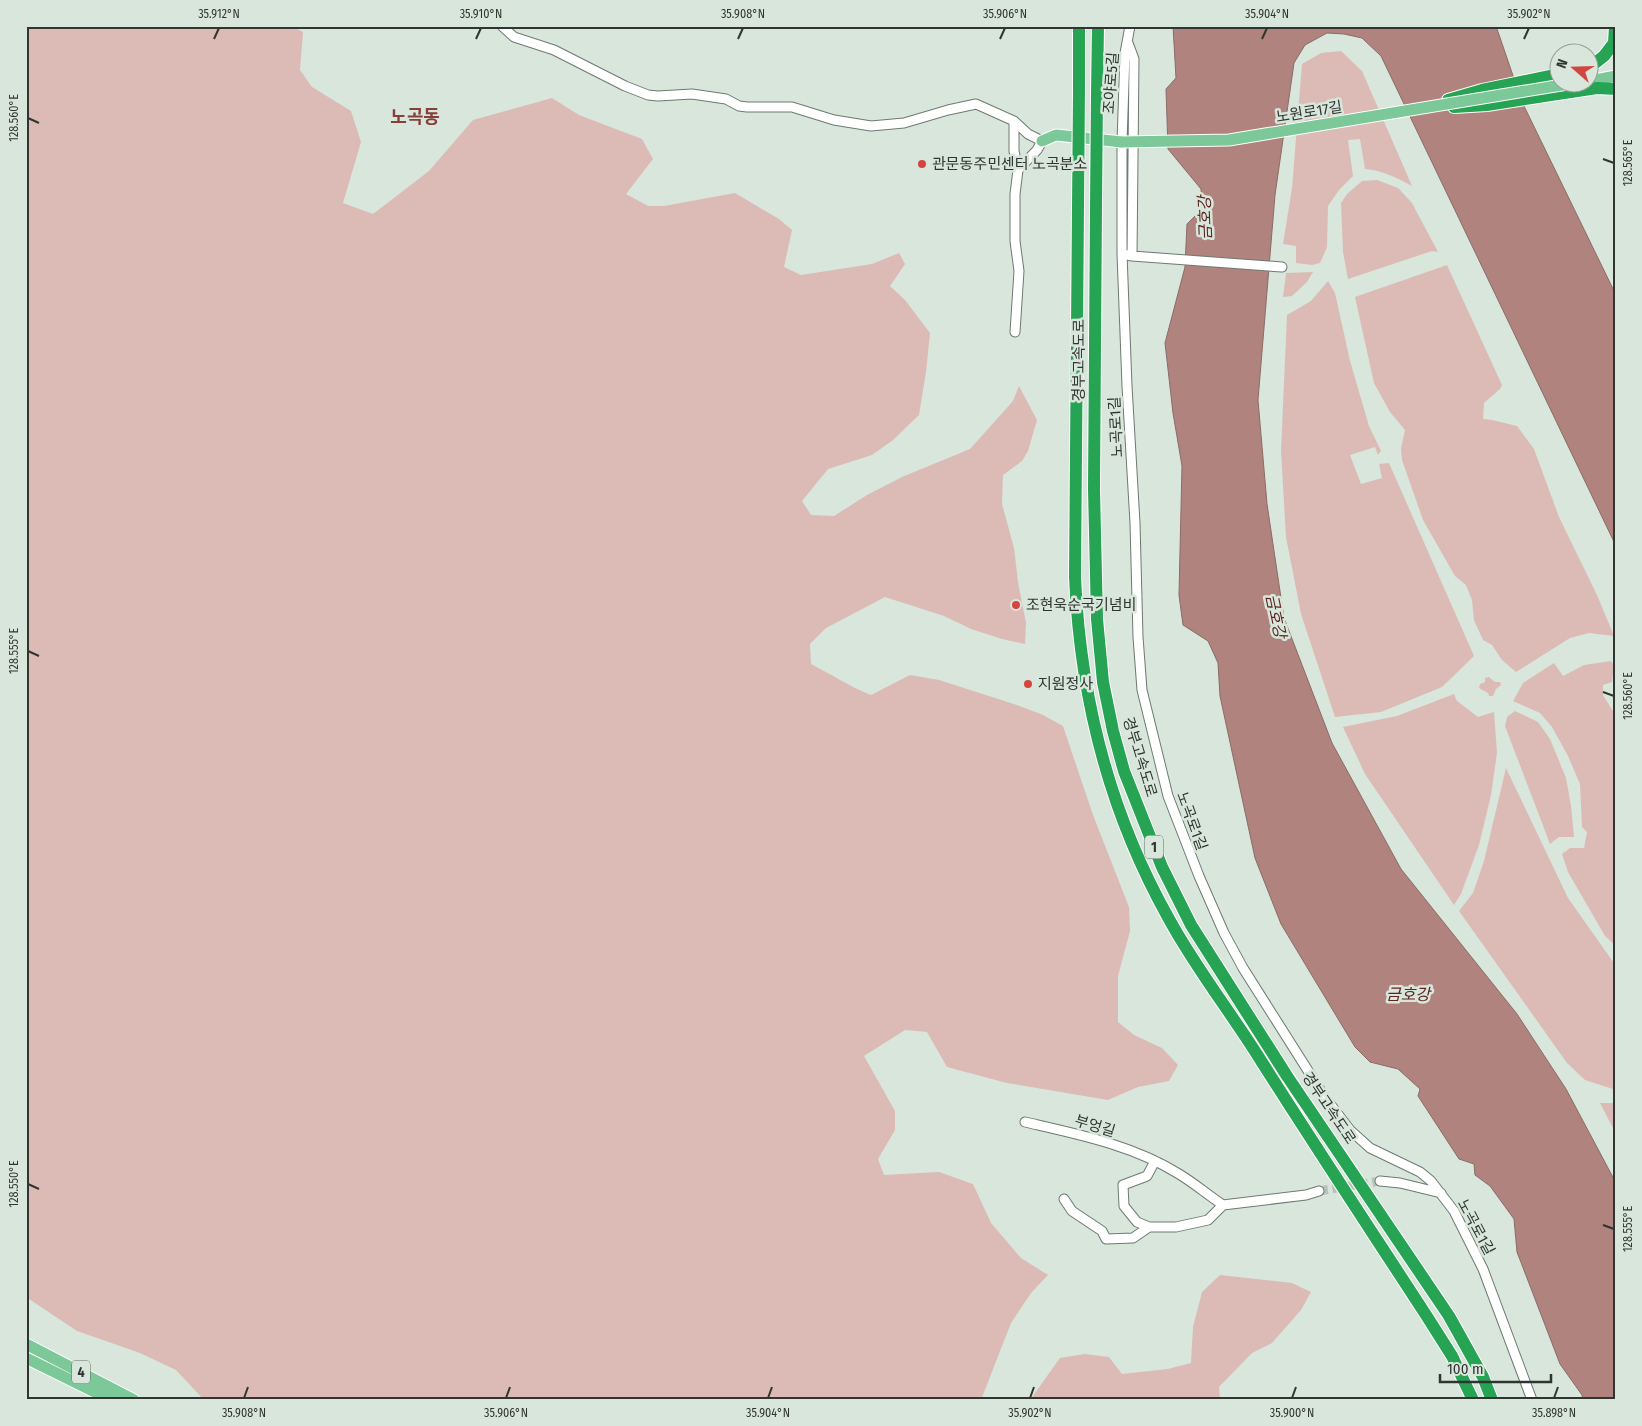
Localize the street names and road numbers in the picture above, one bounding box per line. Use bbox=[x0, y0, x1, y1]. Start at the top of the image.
street label: 조야로5길 bbox=[1100, 51, 1122, 115]
street label: 노원로17길 bbox=[1274, 98, 1344, 126]
street label: 경부고속도로 bbox=[1070, 319, 1088, 401]
street label: 노곡로1길 bbox=[1105, 396, 1127, 458]
street label: 경부고속도로 bbox=[1119, 715, 1161, 799]
street label: 노곡로1길 bbox=[1173, 789, 1211, 853]
road number: 1 bbox=[1145, 836, 1163, 859]
street label: 경부고속도로 bbox=[1298, 1069, 1360, 1147]
street label: 부엉길 bbox=[1073, 1111, 1117, 1141]
street label: 노곡로1길 bbox=[1454, 1196, 1498, 1258]
road number: 4 bbox=[72, 1360, 90, 1384]

